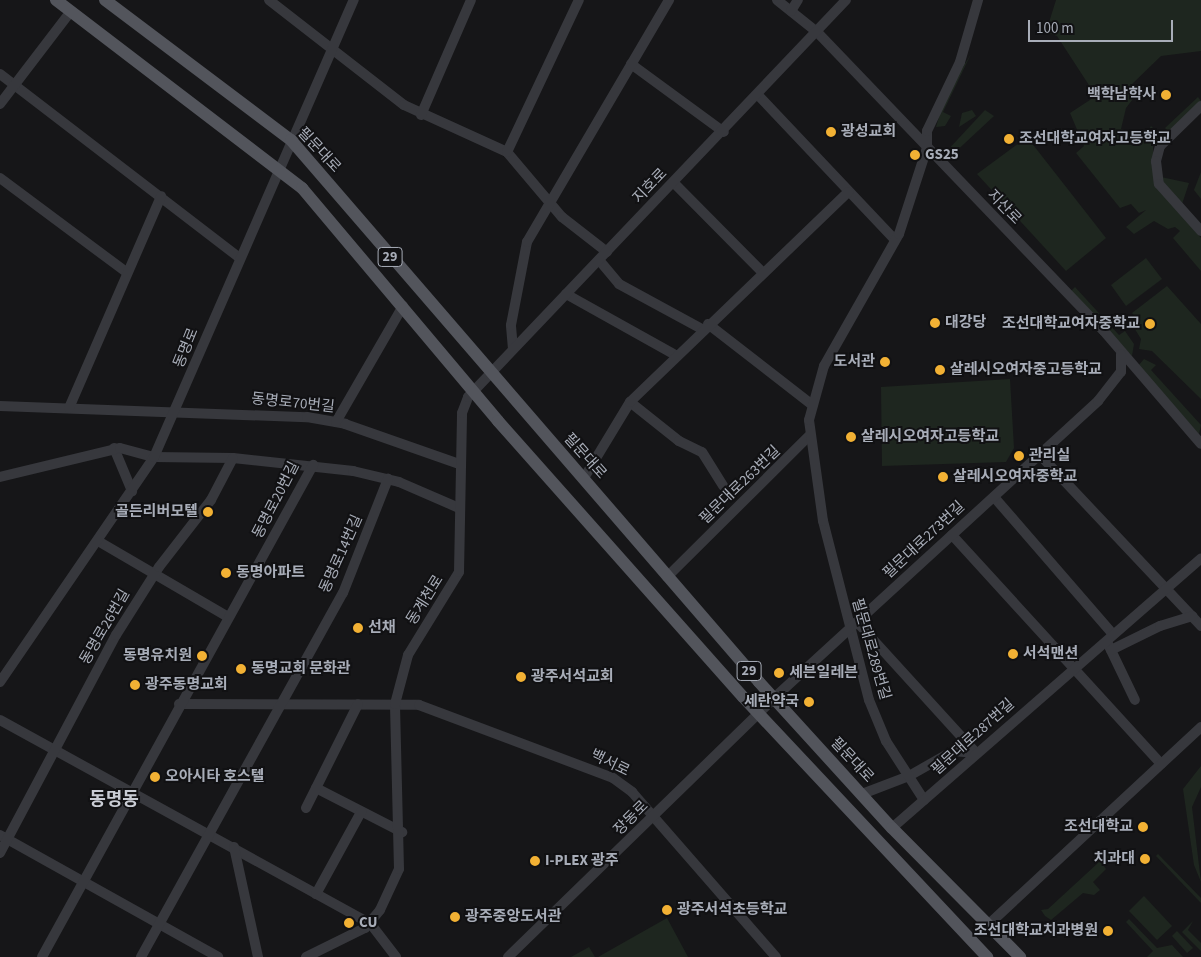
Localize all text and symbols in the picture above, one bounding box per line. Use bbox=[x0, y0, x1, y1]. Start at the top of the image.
scale bar bbox=[1031, 10, 1176, 42]
text: 100 m bbox=[1036, 18, 1074, 39]
place label: 백학남학사 bbox=[1087, 86, 1156, 104]
marker: 백학남학사 bbox=[1160, 89, 1172, 101]
place label: 광성교회 bbox=[841, 123, 896, 141]
street label: 필문대로 bbox=[294, 124, 344, 176]
marker: 광성교회 bbox=[825, 126, 837, 138]
place label: 조선대학교여자고등학교 bbox=[1019, 130, 1171, 148]
marker: 조선대학교여자고등학교 bbox=[1003, 133, 1015, 145]
place label: GS25 bbox=[925, 146, 959, 164]
marker: GS25 bbox=[909, 149, 921, 161]
street label: 지호로 bbox=[629, 165, 671, 207]
street label: 지산로 bbox=[983, 186, 1025, 228]
road number: 29 bbox=[378, 246, 402, 268]
place label: 대강당 bbox=[945, 314, 986, 332]
place label: 조선대학교여자중학교 bbox=[1002, 315, 1140, 333]
marker: 대강당 bbox=[929, 317, 941, 329]
marker: 조선대학교여자중학교 bbox=[1144, 318, 1156, 330]
street label: 동명로 bbox=[170, 325, 202, 371]
place label: 도서관 bbox=[834, 353, 875, 371]
marker: 도서관 bbox=[879, 356, 891, 368]
place label: 살레시오여자중고등학교 bbox=[950, 361, 1102, 379]
marker: 살레시오여자중고등학교 bbox=[934, 364, 946, 376]
street label: 동명로70번길 bbox=[250, 390, 336, 416]
place label: 살레시오여자고등학교 bbox=[861, 428, 999, 446]
street label: 필문대로 bbox=[560, 429, 610, 483]
marker: 살레시오여자고등학교 bbox=[845, 431, 857, 443]
street label: 필문대로263번길 bbox=[696, 442, 784, 528]
place label: 관리실 bbox=[1029, 447, 1070, 465]
marker: 관리실 bbox=[1013, 450, 1025, 462]
street label: 동명로20번길 bbox=[249, 459, 303, 541]
place label: 살레시오여자중학교 bbox=[953, 468, 1077, 486]
marker: 살레시오여자중학교 bbox=[937, 471, 949, 483]
street label: 필문대로273번길 bbox=[879, 498, 969, 582]
place label: 골든리버모텔 bbox=[115, 503, 198, 521]
marker: 골든리버모텔 bbox=[202, 506, 214, 518]
street label: 동명로14번길 bbox=[316, 512, 366, 596]
place label: 동명아파트 bbox=[236, 564, 305, 582]
marker: 동명아파트 bbox=[220, 567, 232, 579]
street label: 동계천로 bbox=[403, 572, 447, 628]
street label: 동명로26번길 bbox=[76, 586, 134, 668]
street label: 필문대로289번길 bbox=[848, 596, 894, 702]
place label: 선채 bbox=[368, 619, 396, 637]
marker: 선채 bbox=[352, 622, 364, 634]
place label: 서석맨션 bbox=[1023, 645, 1078, 663]
place label: 동명유치원 bbox=[123, 647, 192, 665]
marker: 서석맨션 bbox=[1007, 648, 1019, 660]
marker: 동명유치원 bbox=[196, 650, 208, 662]
road number: 29 bbox=[736, 659, 762, 682]
place label: 동명교회 문화관 bbox=[251, 660, 351, 678]
marker: 동명교회 문화관 bbox=[235, 663, 247, 675]
place label: 세븐일레븐 bbox=[789, 664, 858, 682]
marker: 세븐일레븐 bbox=[773, 667, 785, 679]
place label: 광주서석교회 bbox=[531, 668, 614, 686]
marker: 광주서석교회 bbox=[515, 671, 527, 683]
place label: 광주동명교회 bbox=[145, 676, 228, 694]
marker: 광주동명교회 bbox=[129, 679, 141, 691]
place label: 세란약국 bbox=[744, 693, 799, 711]
street label: 필문대로287번길 bbox=[928, 695, 1018, 779]
marker: 세란약국 bbox=[803, 696, 815, 708]
street label: 필문대로 bbox=[827, 734, 877, 786]
street label: 백서로 bbox=[587, 746, 633, 780]
place label: 오아시타 호스텔 bbox=[165, 768, 265, 786]
marker: 오아시타 호스텔 bbox=[149, 771, 161, 783]
district label: 동명동 bbox=[89, 789, 139, 811]
street label: 장동로 bbox=[610, 797, 652, 839]
place label: 조선대학교 bbox=[1064, 818, 1133, 836]
marker: 조선대학교 bbox=[1137, 821, 1149, 833]
place label: 치과대 bbox=[1094, 850, 1135, 868]
place label: I-PLEX 광주 bbox=[545, 852, 619, 870]
marker: 치과대 bbox=[1139, 853, 1151, 865]
marker: I-PLEX 광주 bbox=[529, 855, 541, 867]
place label: 광주서석초등학교 bbox=[677, 901, 787, 919]
marker: 광주서석초등학교 bbox=[661, 904, 673, 916]
place label: 광주중앙도서관 bbox=[465, 908, 562, 926]
marker: 광주중앙도서관 bbox=[449, 911, 461, 923]
place label: CU bbox=[359, 914, 377, 932]
marker: CU bbox=[343, 917, 355, 929]
place label: 조선대학교치과병원 bbox=[974, 922, 1098, 940]
marker: 조선대학교치과병원 bbox=[1102, 925, 1114, 937]

